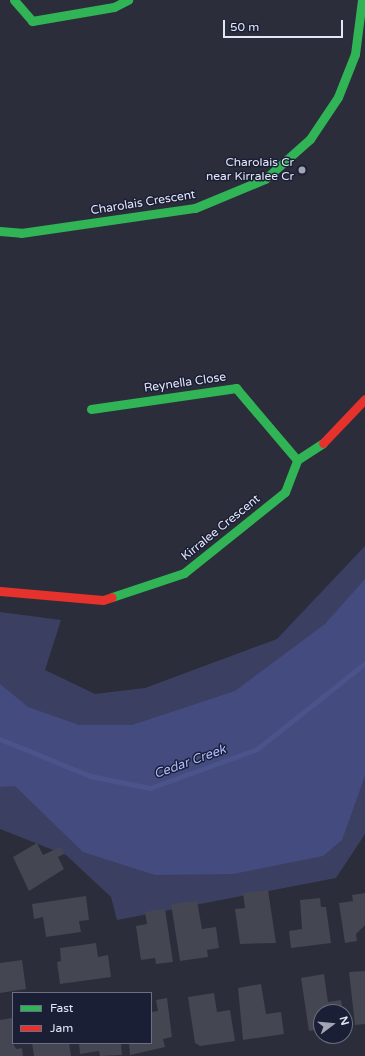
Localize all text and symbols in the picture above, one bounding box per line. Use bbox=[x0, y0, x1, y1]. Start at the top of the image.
scale bar bbox=[225, 12, 345, 38]
text: 50 m bbox=[230, 20, 259, 34]
place label: Charolais Cr near Kirralee Cr bbox=[206, 156, 294, 184]
marker: Charolais Cr near Kirralee Cr bbox=[297, 165, 307, 175]
street label: Charolais Crescent bbox=[90, 188, 196, 218]
street label: Reynella Close bbox=[143, 370, 227, 396]
street label: Kirralee Crescent bbox=[179, 492, 263, 564]
water label: Cedar Creek bbox=[152, 742, 228, 782]
legend bbox=[12, 992, 152, 1044]
text: Fast bbox=[50, 1001, 73, 1015]
north arrow bbox=[313, 1004, 353, 1044]
text: N bbox=[337, 1015, 352, 1027]
text: Jam bbox=[50, 1021, 73, 1035]

